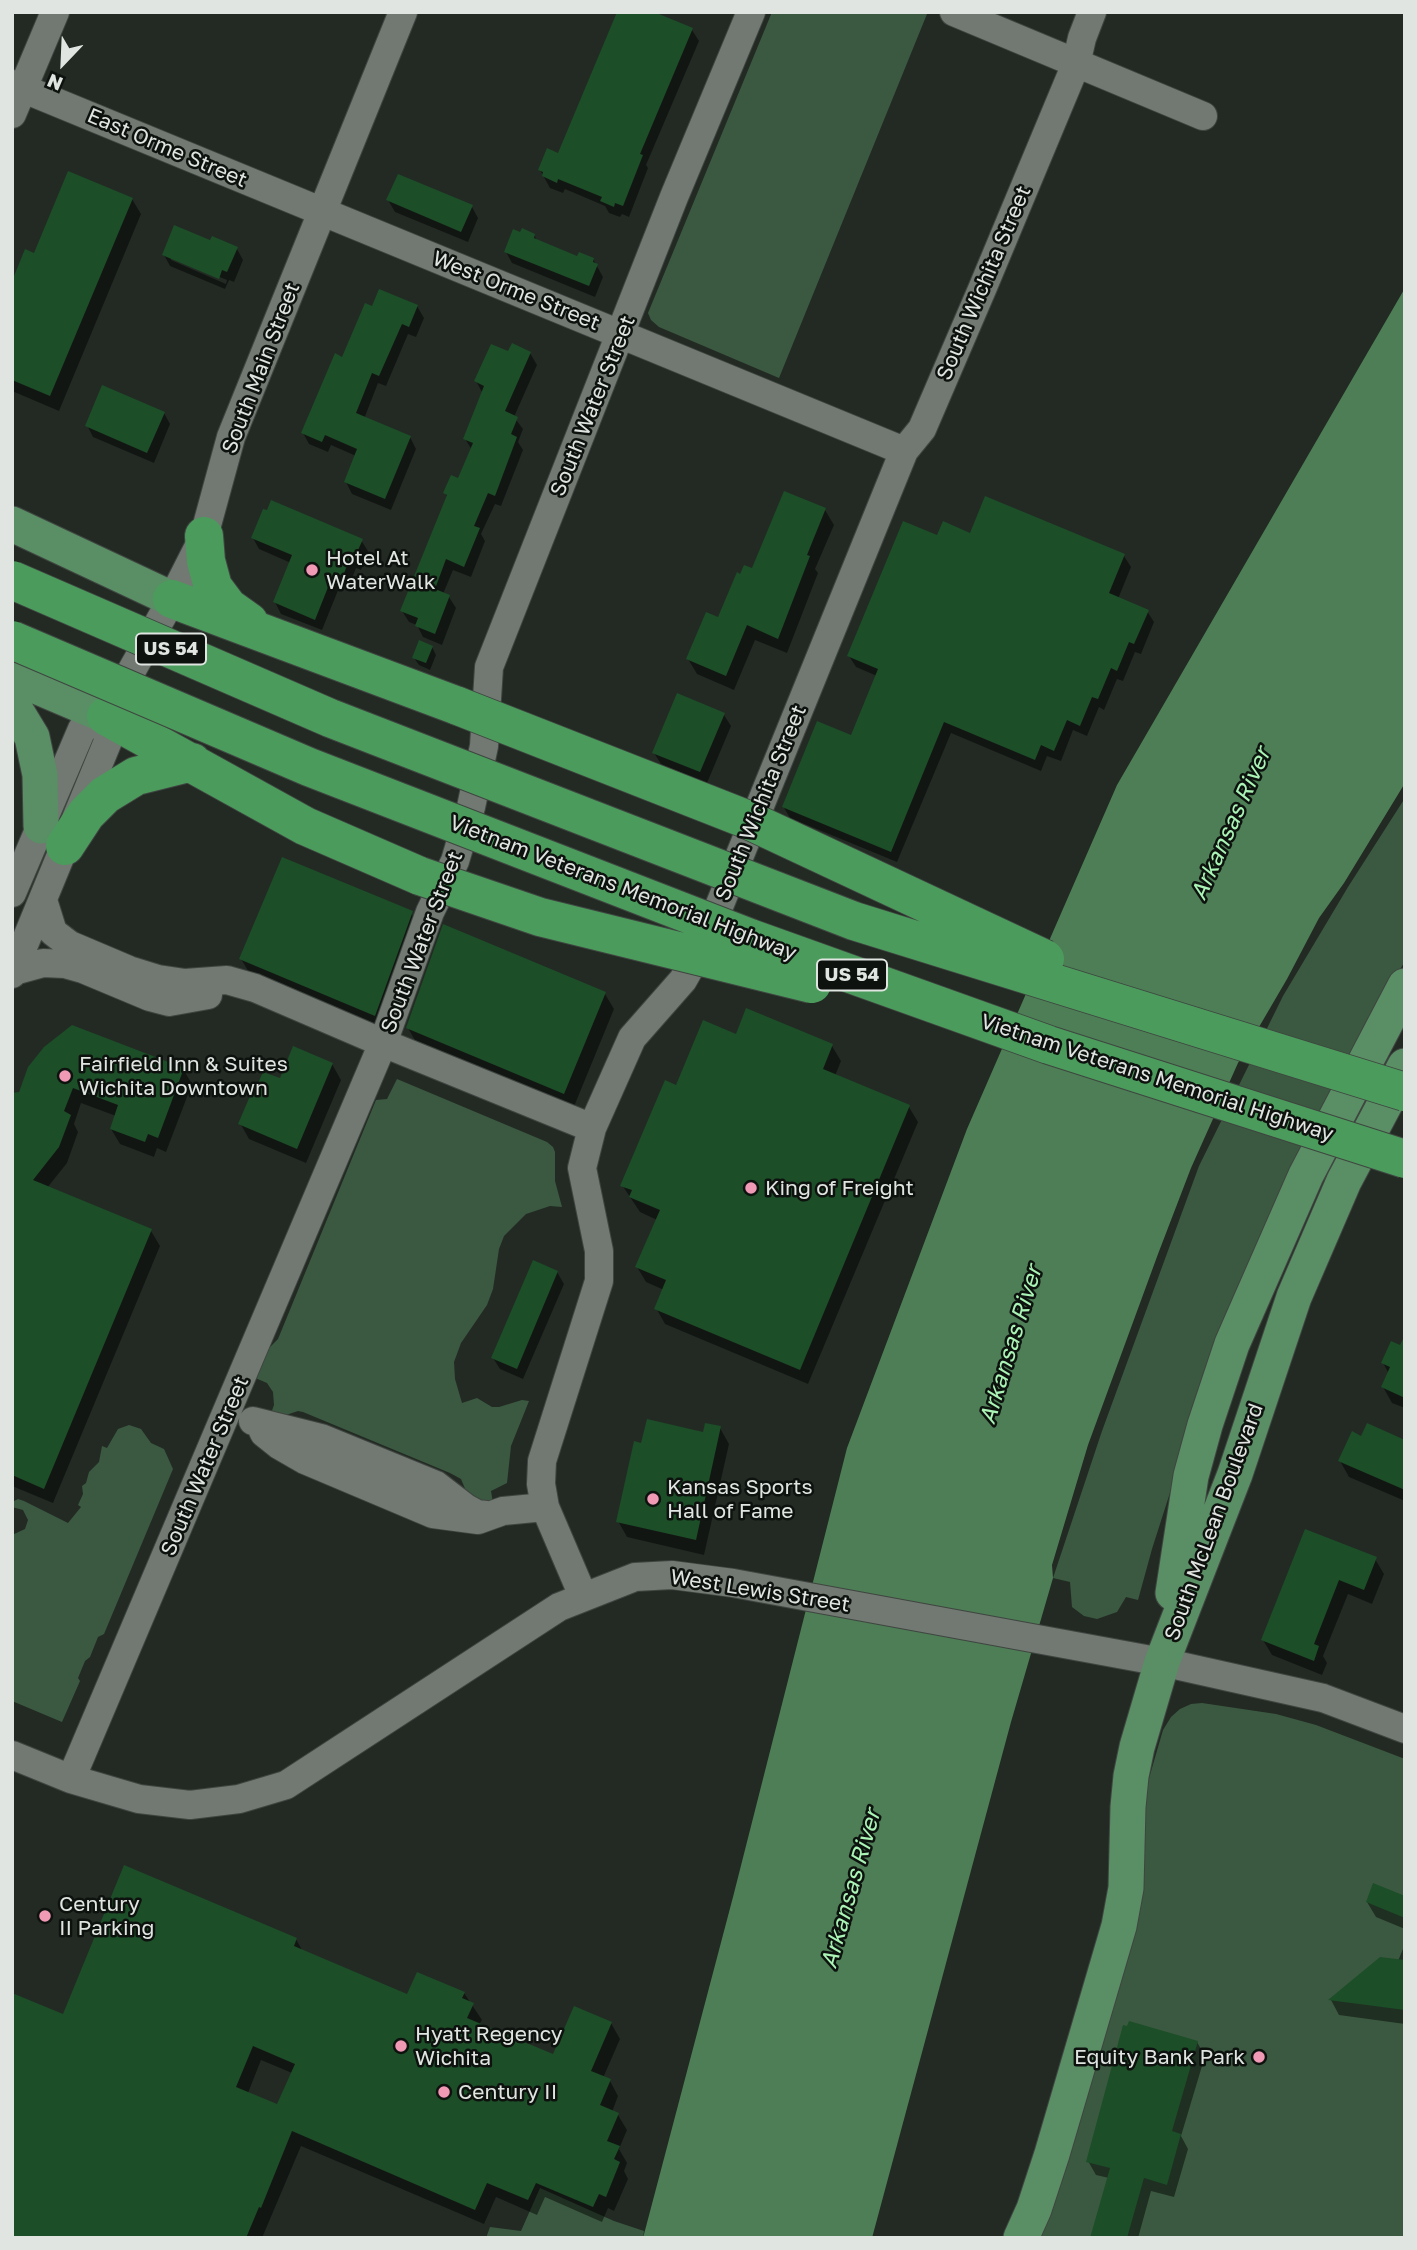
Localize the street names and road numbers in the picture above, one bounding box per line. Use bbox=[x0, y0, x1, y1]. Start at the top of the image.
street label: East Orme Street bbox=[83, 103, 251, 193]
street label: South Wichita Street bbox=[932, 182, 1036, 384]
street label: West Orme Street bbox=[429, 246, 603, 336]
street label: South Main Street bbox=[217, 279, 305, 457]
street label: South Water Street bbox=[545, 312, 641, 500]
road number: US 54 bbox=[136, 634, 206, 664]
street label: South Wichita Street bbox=[710, 702, 812, 904]
street label: Vietnam Veterans Memorial Highway bbox=[446, 810, 800, 966]
street label: South Water Street bbox=[376, 848, 468, 1036]
road number: US 54 bbox=[817, 959, 887, 990]
street label: Vietnam Veterans Memorial Highway bbox=[977, 1009, 1337, 1147]
street label: South Water Street bbox=[156, 1372, 254, 1560]
street label: South McLean Boulevard bbox=[1159, 1400, 1269, 1644]
street label: West Lewis Street bbox=[669, 1564, 851, 1618]

